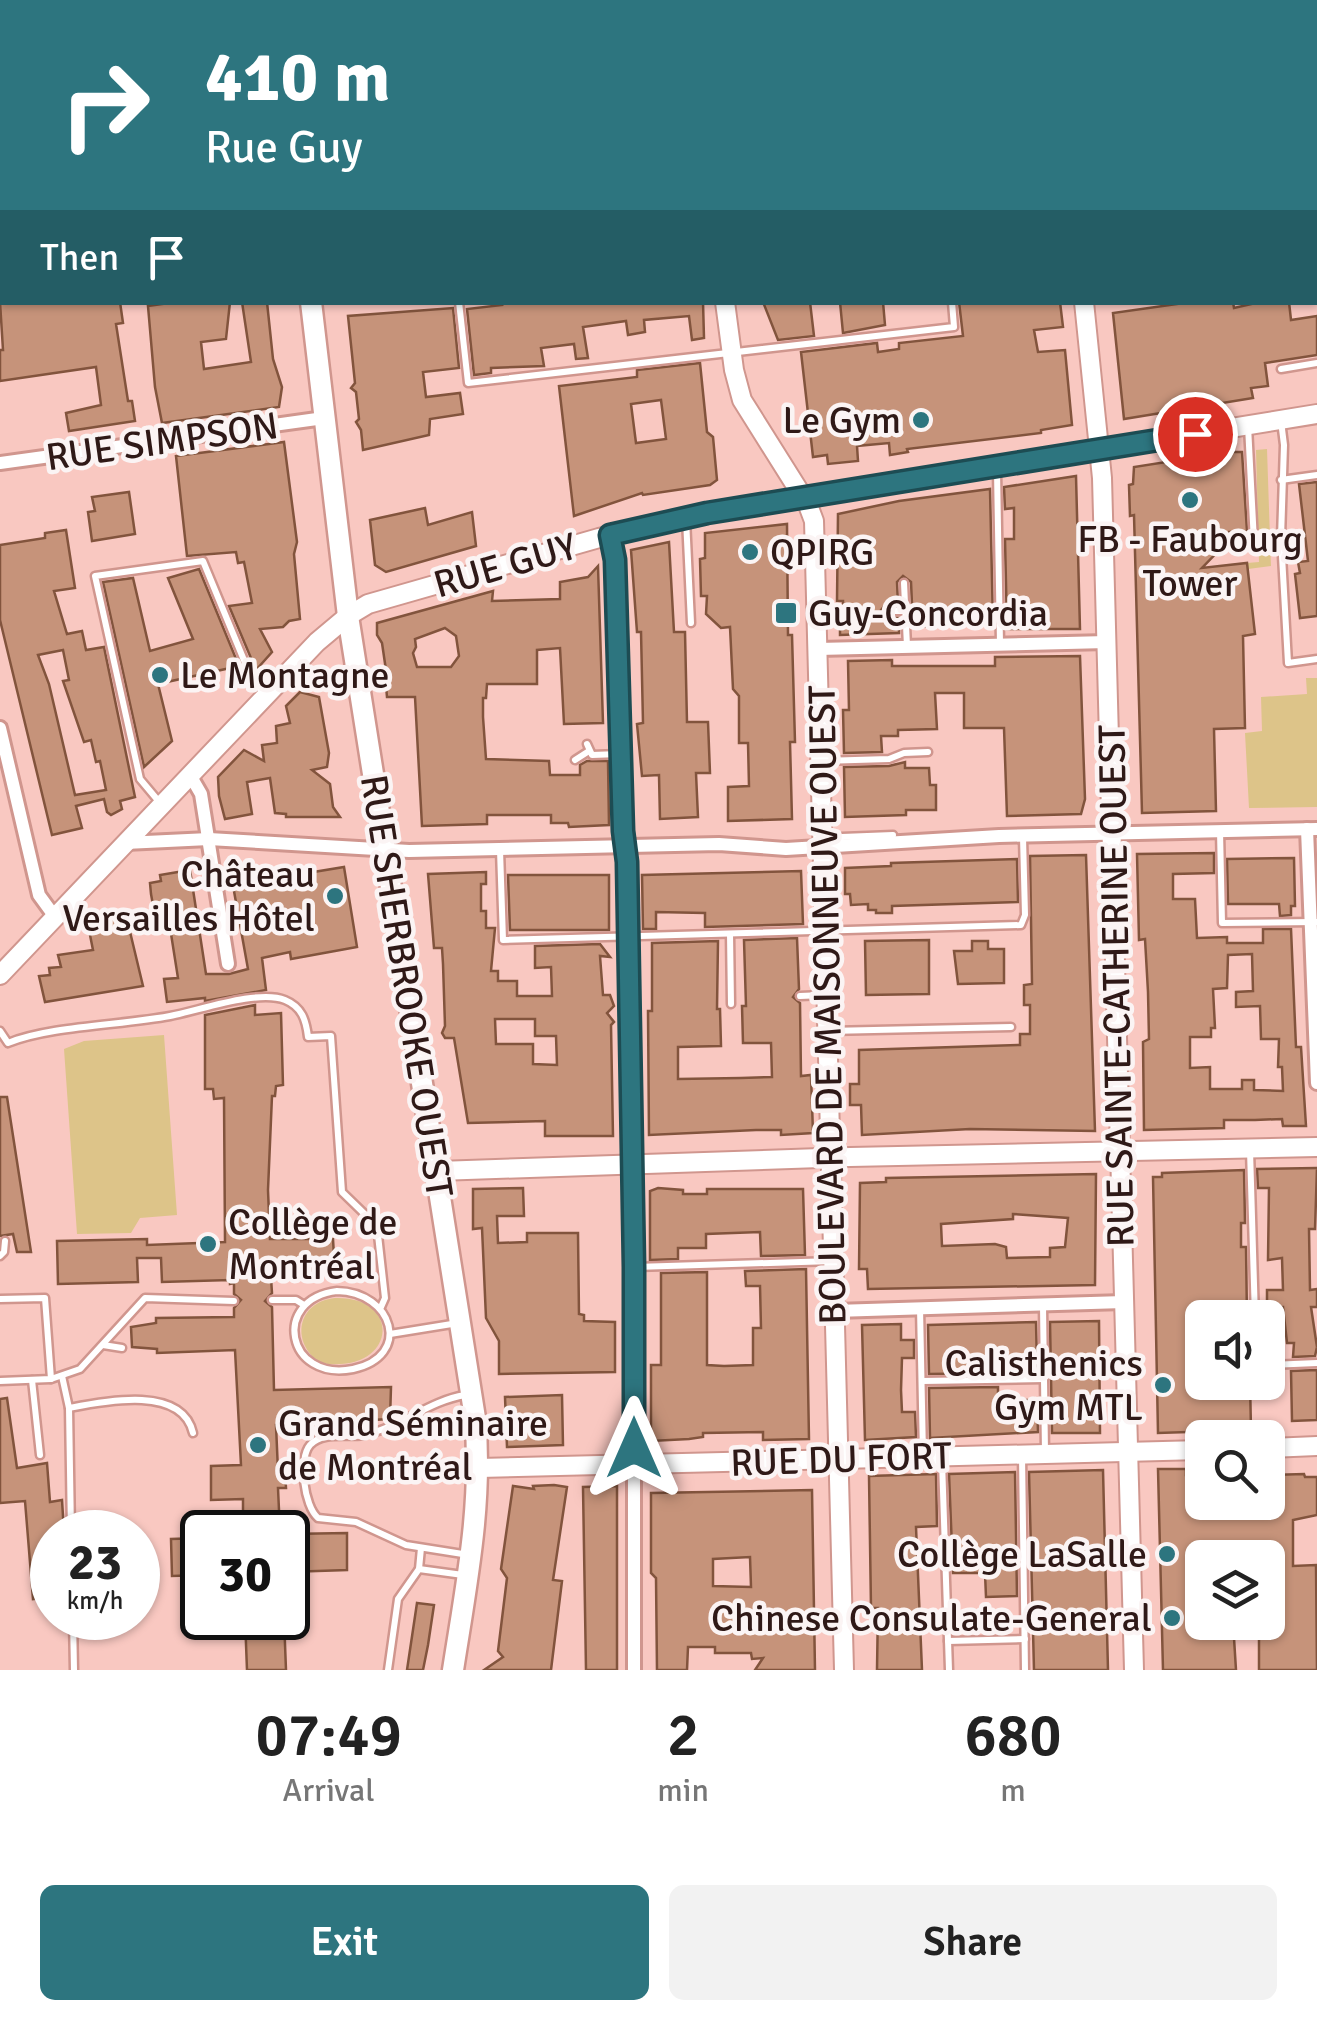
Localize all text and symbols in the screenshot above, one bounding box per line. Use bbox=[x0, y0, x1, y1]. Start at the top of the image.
text: 410 m bbox=[205, 34, 390, 120]
icon: right bbox=[40, 40, 170, 170]
text: Rue Guy bbox=[205, 120, 363, 175]
icon: arrive bbox=[139, 230, 194, 285]
text: Then bbox=[40, 234, 119, 281]
pin bbox=[1153, 392, 1238, 477]
place label: Le Gym bbox=[782, 397, 901, 444]
street label: RUE SIMPSON bbox=[43, 402, 281, 481]
icon: arrive bbox=[1168, 407, 1223, 462]
marker: Le Gym bbox=[910, 409, 932, 431]
marker: FB - Faubourg Tower bbox=[1179, 489, 1201, 511]
place label: FB - Faubourg Tower bbox=[1077, 516, 1303, 607]
street label: RUE GUY bbox=[428, 523, 582, 608]
place label: QPIRG bbox=[770, 529, 874, 576]
marker: QPIRG bbox=[739, 541, 761, 563]
place label: Guy-Concordia bbox=[808, 590, 1048, 637]
marker: Guy-Concordia bbox=[773, 600, 799, 626]
place label: Le Montagne bbox=[180, 652, 390, 699]
marker: Le Montagne bbox=[149, 664, 171, 686]
street label: BOULEVARD DE MAISONNEUVE OUEST bbox=[798, 685, 857, 1325]
street label: RUE SAINTE-CATHERINE OUEST bbox=[1088, 724, 1145, 1248]
street label: RUE SHERBROOKE OUEST bbox=[350, 771, 463, 1201]
place label: Château Versailles Hôtel bbox=[62, 851, 315, 942]
marker: Château Versailles Hôtel bbox=[324, 885, 346, 907]
place label: Collège de Montréal bbox=[228, 1199, 398, 1290]
marker: Collège de Montréal bbox=[197, 1233, 219, 1255]
map controls bbox=[1185, 1300, 1285, 1640]
button: sound bbox=[1185, 1300, 1285, 1400]
place label: Calisthenics Gym MTL bbox=[945, 1340, 1143, 1431]
marker: Calisthenics Gym MTL bbox=[1152, 1374, 1174, 1396]
position arrow bbox=[582, 1396, 686, 1500]
place label: Grand Séminaire de Montréal bbox=[278, 1400, 548, 1491]
button: search bbox=[1185, 1420, 1285, 1520]
street label: RUE DU FORT bbox=[729, 1432, 953, 1487]
marker: Grand Séminaire de Montréal bbox=[247, 1434, 269, 1456]
speed limit sign: 30 bbox=[180, 1510, 310, 1640]
place label: Collège LaSalle bbox=[897, 1531, 1147, 1578]
text: 23 bbox=[68, 1532, 122, 1594]
button: layers bbox=[1185, 1540, 1285, 1640]
marker: Collège LaSalle bbox=[1156, 1543, 1178, 1565]
text: km/h bbox=[67, 1585, 123, 1616]
place label: Chinese Consulate-General bbox=[711, 1595, 1152, 1642]
marker: Chinese Consulate-General bbox=[1161, 1607, 1183, 1629]
text: 07:49 bbox=[255, 1699, 402, 1773]
text: 2 bbox=[667, 1699, 699, 1773]
text: 680 bbox=[964, 1699, 1062, 1773]
text: Arrival bbox=[283, 1771, 375, 1810]
text: min bbox=[657, 1771, 709, 1810]
text: m bbox=[1000, 1771, 1026, 1810]
button: Exit bbox=[40, 1885, 649, 2000]
button: Share bbox=[669, 1885, 1277, 2000]

